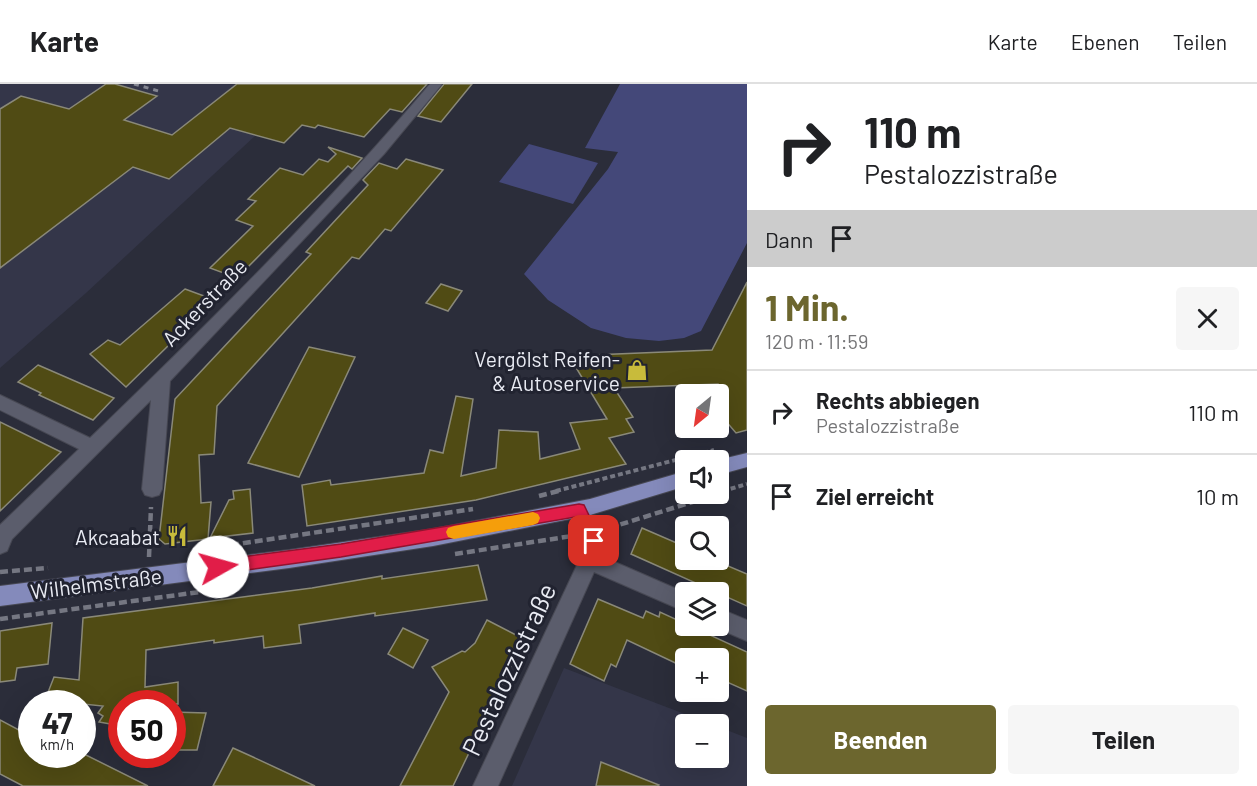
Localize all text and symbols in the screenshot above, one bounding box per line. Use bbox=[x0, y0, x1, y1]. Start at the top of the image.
text: Karte bbox=[30, 24, 99, 58]
text: Karte bbox=[988, 29, 1038, 54]
text: Ebenen bbox=[1071, 29, 1140, 54]
text: Teilen bbox=[1173, 29, 1227, 54]
text: 110 m bbox=[864, 106, 961, 156]
icon: right bbox=[765, 108, 843, 186]
text: Pestalozzistraße bbox=[864, 157, 1058, 189]
icon: arrive bbox=[825, 222, 858, 255]
text: Dann bbox=[765, 226, 813, 252]
street label: Ackerstraße bbox=[156, 253, 252, 351]
text: 1 Min. bbox=[765, 285, 849, 328]
button: close bbox=[1176, 287, 1239, 350]
text: 120 m · 11:59 bbox=[765, 329, 868, 353]
place label: Vergölst Reifen- & Autoservice bbox=[474, 346, 620, 395]
shop icon: Vergölst Reifen- & Autoservice bbox=[625, 358, 649, 382]
north arrow bbox=[675, 384, 729, 438]
map controls bbox=[675, 384, 729, 768]
text: Rechts abbiegen bbox=[816, 387, 979, 413]
icon: right bbox=[765, 396, 798, 429]
text: 110 m bbox=[1189, 399, 1239, 425]
text: Pestalozzistraße bbox=[816, 413, 960, 437]
button: sound bbox=[675, 450, 729, 504]
icon: arrive bbox=[765, 480, 798, 513]
text: Ziel erreicht bbox=[816, 483, 934, 509]
text: 10 m bbox=[1196, 483, 1239, 509]
pin bbox=[568, 515, 619, 566]
button: search bbox=[675, 516, 729, 570]
place label: Akcaabat bbox=[75, 524, 160, 549]
restaurant icon: Akcaabat bbox=[165, 524, 189, 548]
icon: arrive bbox=[577, 524, 610, 557]
position arrow bbox=[186, 535, 250, 599]
street label: Wilhelmstraße bbox=[29, 563, 163, 603]
street label: Pestalozzistraße bbox=[455, 578, 561, 760]
button: layers bbox=[675, 582, 729, 636]
button: + bbox=[675, 648, 729, 702]
speed limit sign: 50 bbox=[108, 690, 186, 768]
text: 47 bbox=[42, 704, 72, 740]
button: Beenden bbox=[765, 705, 996, 774]
button: Teilen bbox=[1008, 705, 1239, 774]
button: − bbox=[675, 714, 729, 768]
text: km/h bbox=[40, 735, 74, 753]

